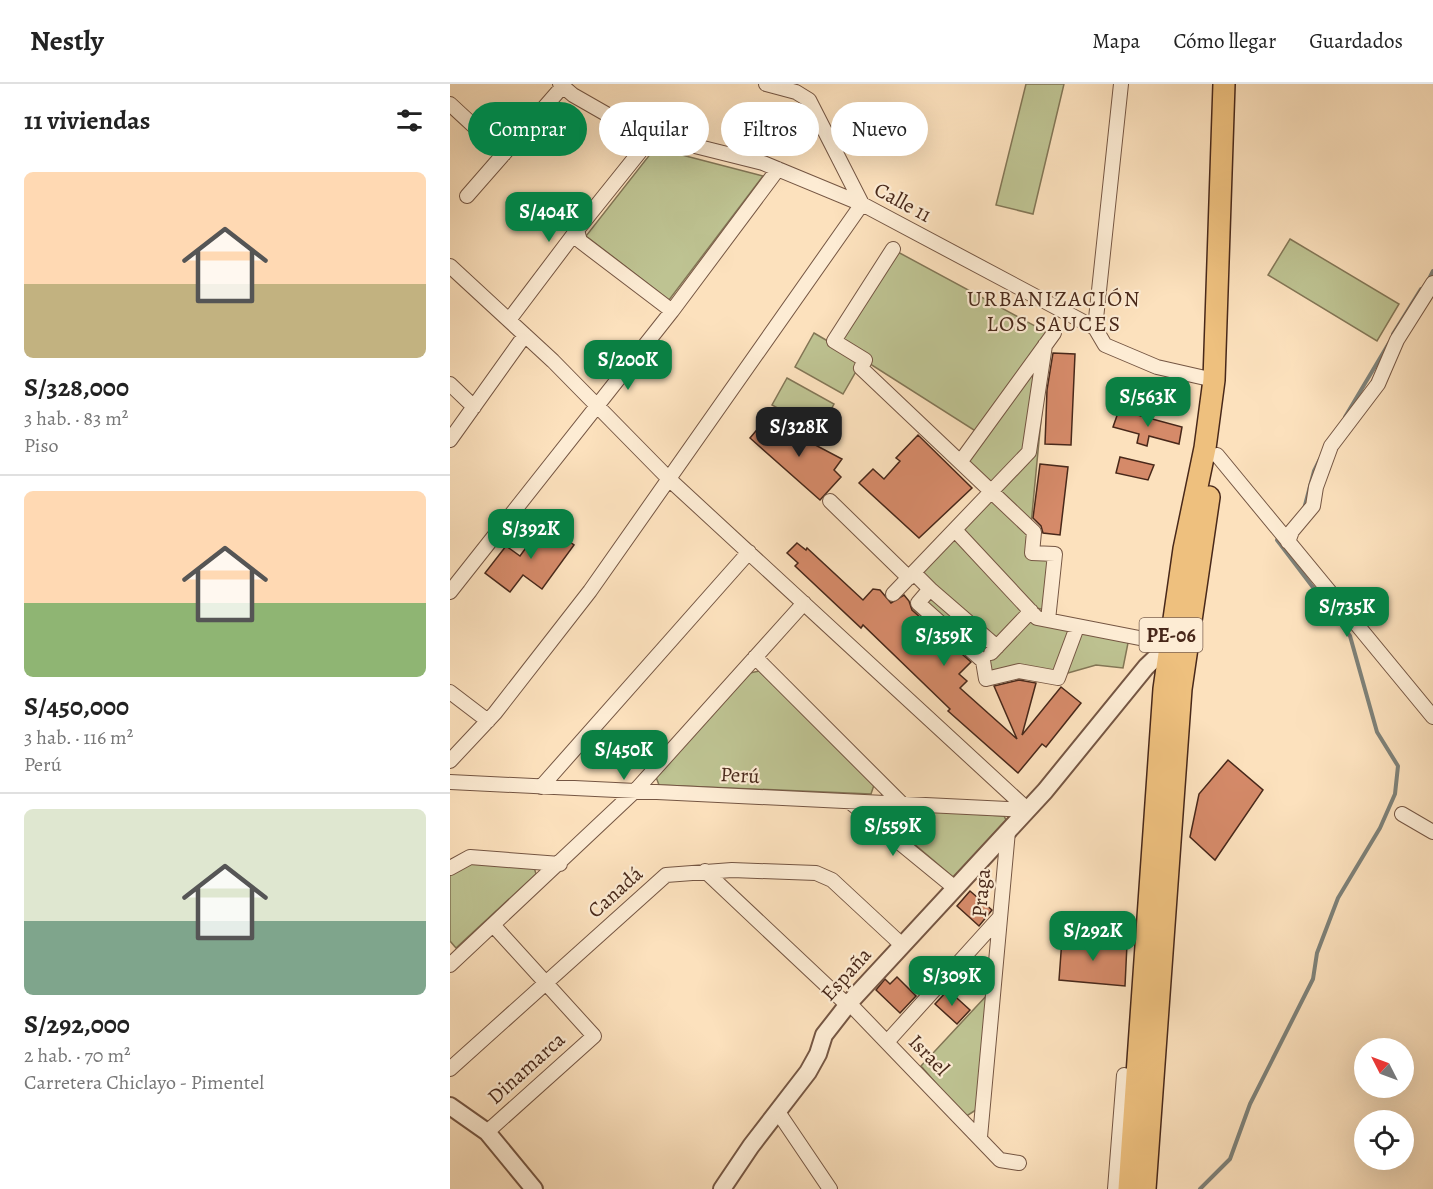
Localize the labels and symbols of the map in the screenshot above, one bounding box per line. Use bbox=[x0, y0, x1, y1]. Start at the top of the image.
street label: Calle 11 bbox=[869, 175, 937, 229]
pin: S/404K bbox=[500, 192, 598, 243]
district label: URBANIZACIÓN LOS SAUCES bbox=[967, 284, 1141, 339]
pin: S/200K bbox=[579, 340, 677, 391]
pin: S/563K bbox=[1099, 377, 1197, 428]
pin: S/328K bbox=[750, 407, 848, 458]
pin: S/392K bbox=[482, 509, 580, 560]
pin: S/735K bbox=[1298, 587, 1396, 638]
pin: S/359K bbox=[895, 616, 993, 667]
road number: PE-06 bbox=[1140, 618, 1202, 652]
pin: S/450K bbox=[575, 730, 673, 781]
street label: Perú bbox=[720, 760, 761, 790]
pin: S/559K bbox=[844, 806, 942, 857]
street label: Canadá bbox=[581, 860, 649, 924]
street label: Praga bbox=[965, 867, 997, 919]
pin: S/292K bbox=[1044, 911, 1142, 962]
street label: España bbox=[814, 941, 878, 1007]
pin: S/309K bbox=[903, 956, 1001, 1007]
street label: Dinamarca bbox=[481, 1025, 571, 1110]
street label: Israel bbox=[902, 1028, 956, 1082]
north arrow bbox=[1354, 1038, 1414, 1098]

